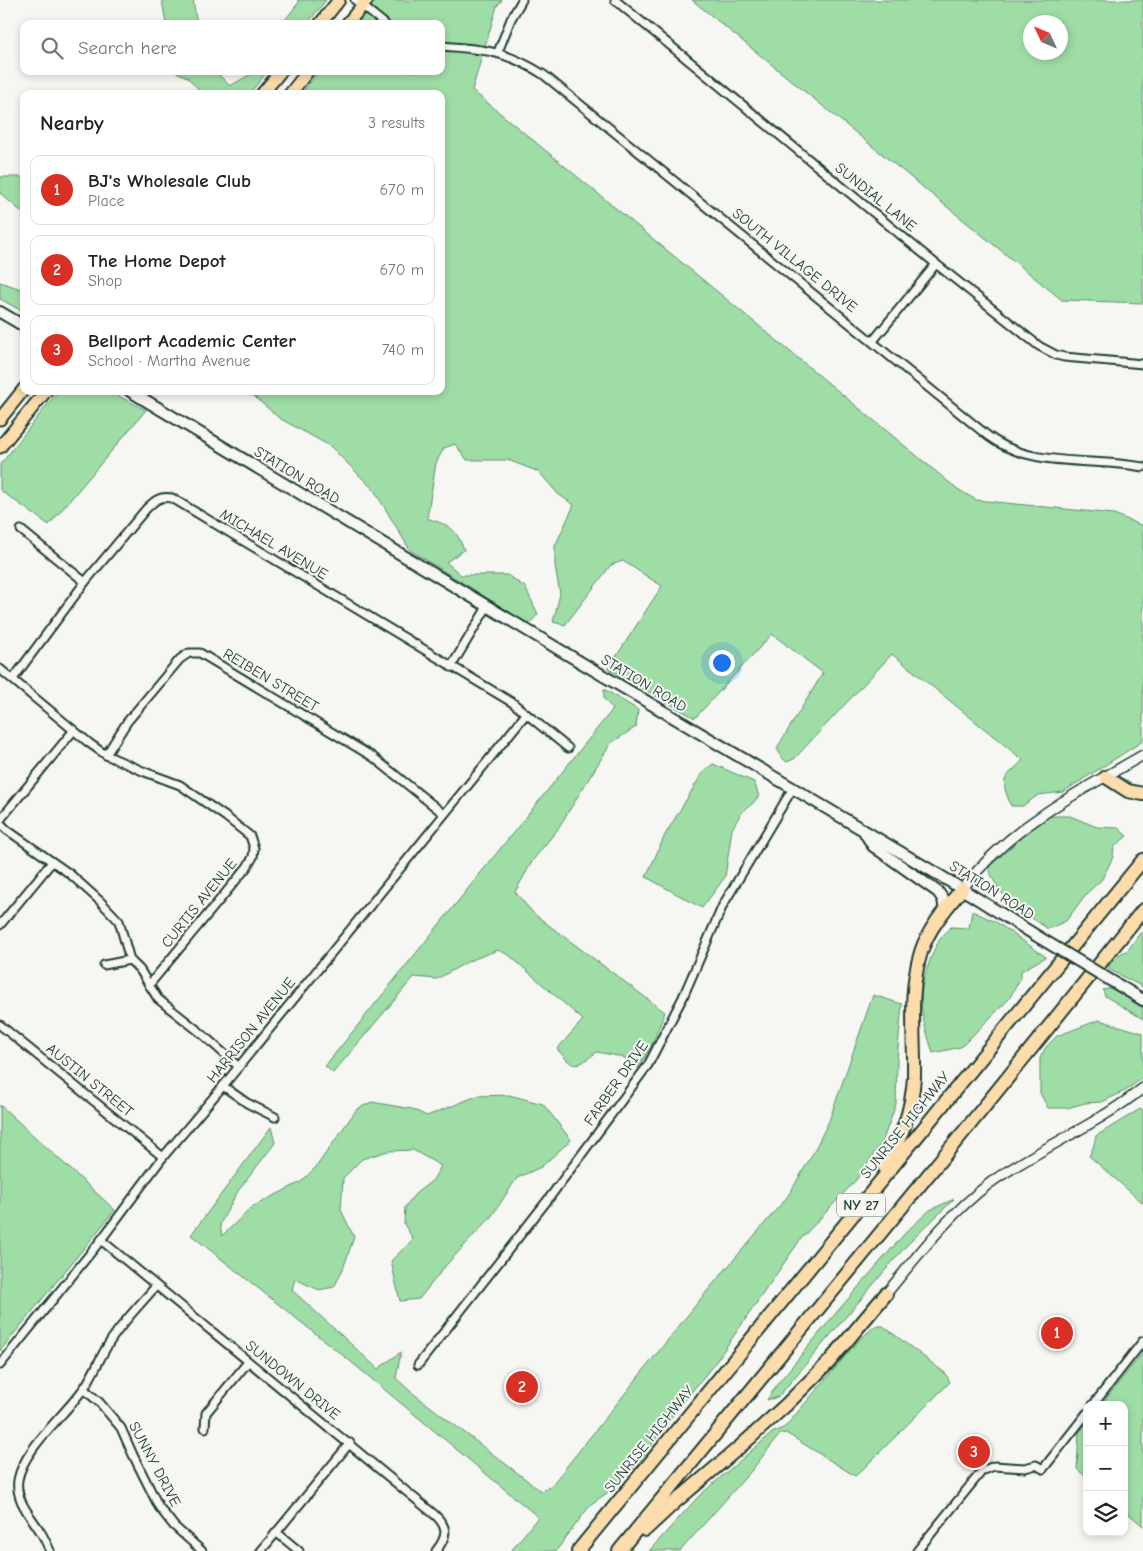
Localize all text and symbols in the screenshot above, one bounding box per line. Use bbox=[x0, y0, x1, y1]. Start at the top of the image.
north arrow bbox=[1023, 15, 1068, 60]
search box bbox=[20, 20, 445, 75]
icon: search bbox=[38, 34, 66, 62]
text: Search here bbox=[78, 37, 177, 59]
text: Nearby bbox=[40, 111, 104, 135]
text: 3 results bbox=[368, 114, 425, 132]
street label: SUNDIAL LANE bbox=[832, 159, 920, 235]
text: BJ's Wholesale Club bbox=[88, 170, 251, 192]
text: 1 bbox=[54, 181, 60, 199]
text: 670 m bbox=[379, 181, 424, 199]
text: Place bbox=[88, 192, 124, 210]
street label: SOUTH VILLAGE DRIVE bbox=[729, 204, 861, 316]
text: The Home Depot bbox=[88, 250, 226, 272]
text: 2 bbox=[53, 261, 61, 279]
text: 670 m bbox=[379, 261, 424, 279]
text: Shop bbox=[88, 272, 122, 290]
text: Bellport Academic Center bbox=[88, 330, 296, 352]
text: 3 bbox=[53, 341, 61, 359]
text: 740 m bbox=[382, 341, 424, 359]
text: School · Martha Avenue bbox=[88, 352, 251, 370]
street label: STATION ROAD bbox=[251, 442, 343, 508]
street label: MICHAEL AVENUE bbox=[217, 505, 331, 583]
street label: REIBEN STREET bbox=[220, 644, 322, 716]
street label: STATION ROAD bbox=[598, 650, 690, 716]
your location bbox=[709, 650, 735, 676]
street label: CURTIS AVENUE bbox=[157, 855, 241, 951]
street label: STATION ROAD bbox=[946, 857, 1038, 923]
street label: HARRISON AVENUE bbox=[203, 974, 299, 1086]
street label: FARBER DRIVE bbox=[580, 1037, 652, 1129]
street label: AUSTIN STREET bbox=[43, 1039, 137, 1121]
street label: SUNRISE HIGHWAY bbox=[856, 1068, 954, 1182]
road number: NY 27 bbox=[837, 1194, 885, 1216]
pin: 1 bbox=[1041, 1314, 1073, 1352]
street label: SUNDOWN DRIVE bbox=[242, 1336, 344, 1424]
pin: 2 bbox=[506, 1368, 538, 1406]
street label: SUNRISE HIGHWAY bbox=[600, 1382, 698, 1496]
map controls bbox=[1083, 1401, 1128, 1536]
button: + bbox=[1083, 1401, 1128, 1446]
street label: SUNNY DRIVE bbox=[125, 1418, 185, 1510]
pin: 3 bbox=[958, 1433, 990, 1471]
button: − bbox=[1083, 1446, 1128, 1491]
button: layers bbox=[1083, 1491, 1128, 1536]

